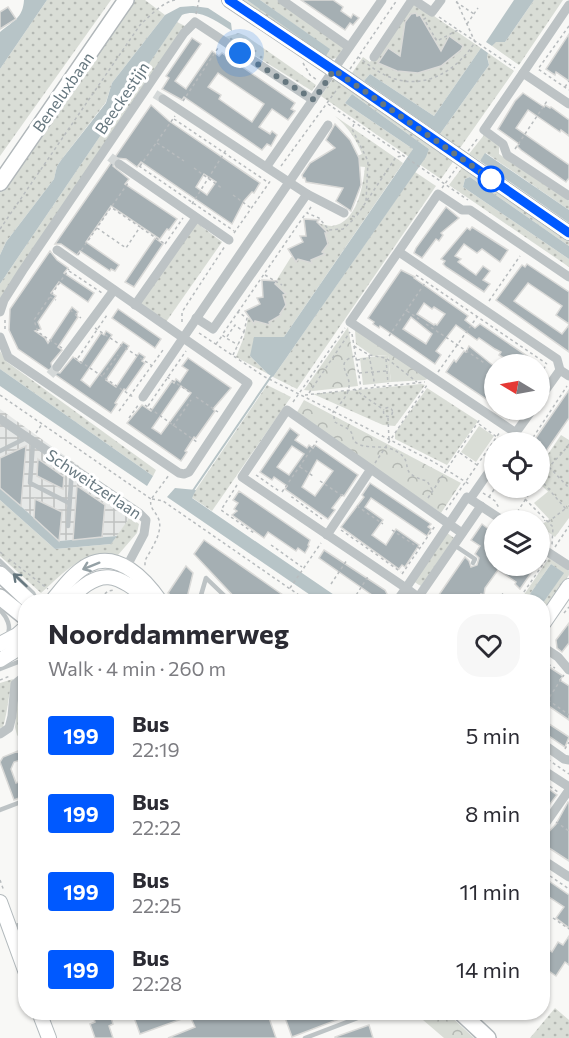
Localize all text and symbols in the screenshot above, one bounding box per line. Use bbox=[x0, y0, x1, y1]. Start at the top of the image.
your location bbox=[225, 38, 255, 68]
street label: Beneluxbaan bbox=[28, 48, 97, 135]
street label: Beeckestijn bbox=[90, 58, 153, 137]
unlabelled marker bbox=[478, 166, 504, 192]
north arrow bbox=[484, 354, 550, 420]
map controls bbox=[484, 354, 550, 576]
button: locate bbox=[484, 432, 550, 498]
street label: Schweitzerlaan bbox=[43, 445, 145, 522]
button: layers bbox=[484, 510, 550, 576]
one-way arrow bbox=[83, 561, 101, 572]
one-way arrow bbox=[13, 573, 28, 587]
button: heart bbox=[457, 614, 520, 677]
text: Noorddammerweg bbox=[48, 616, 289, 650]
text: Walk · 4 min · 260 m bbox=[48, 656, 226, 680]
text: Bus bbox=[132, 710, 169, 737]
text: 5 min bbox=[466, 722, 520, 749]
text: 199 bbox=[63, 723, 99, 748]
text: 22:19 bbox=[132, 737, 180, 761]
text: Bus bbox=[132, 788, 169, 815]
text: 8 min bbox=[465, 800, 520, 827]
text: 199 bbox=[63, 801, 99, 826]
text: 22:22 bbox=[132, 815, 181, 839]
text: Bus bbox=[132, 866, 169, 893]
text: 11 min bbox=[460, 878, 520, 905]
text: 199 bbox=[63, 879, 99, 904]
text: 22:25 bbox=[132, 893, 181, 917]
text: Bus bbox=[132, 944, 169, 971]
text: 14 min bbox=[456, 956, 520, 983]
text: 199 bbox=[63, 957, 99, 982]
text: 22:28 bbox=[132, 971, 182, 995]

